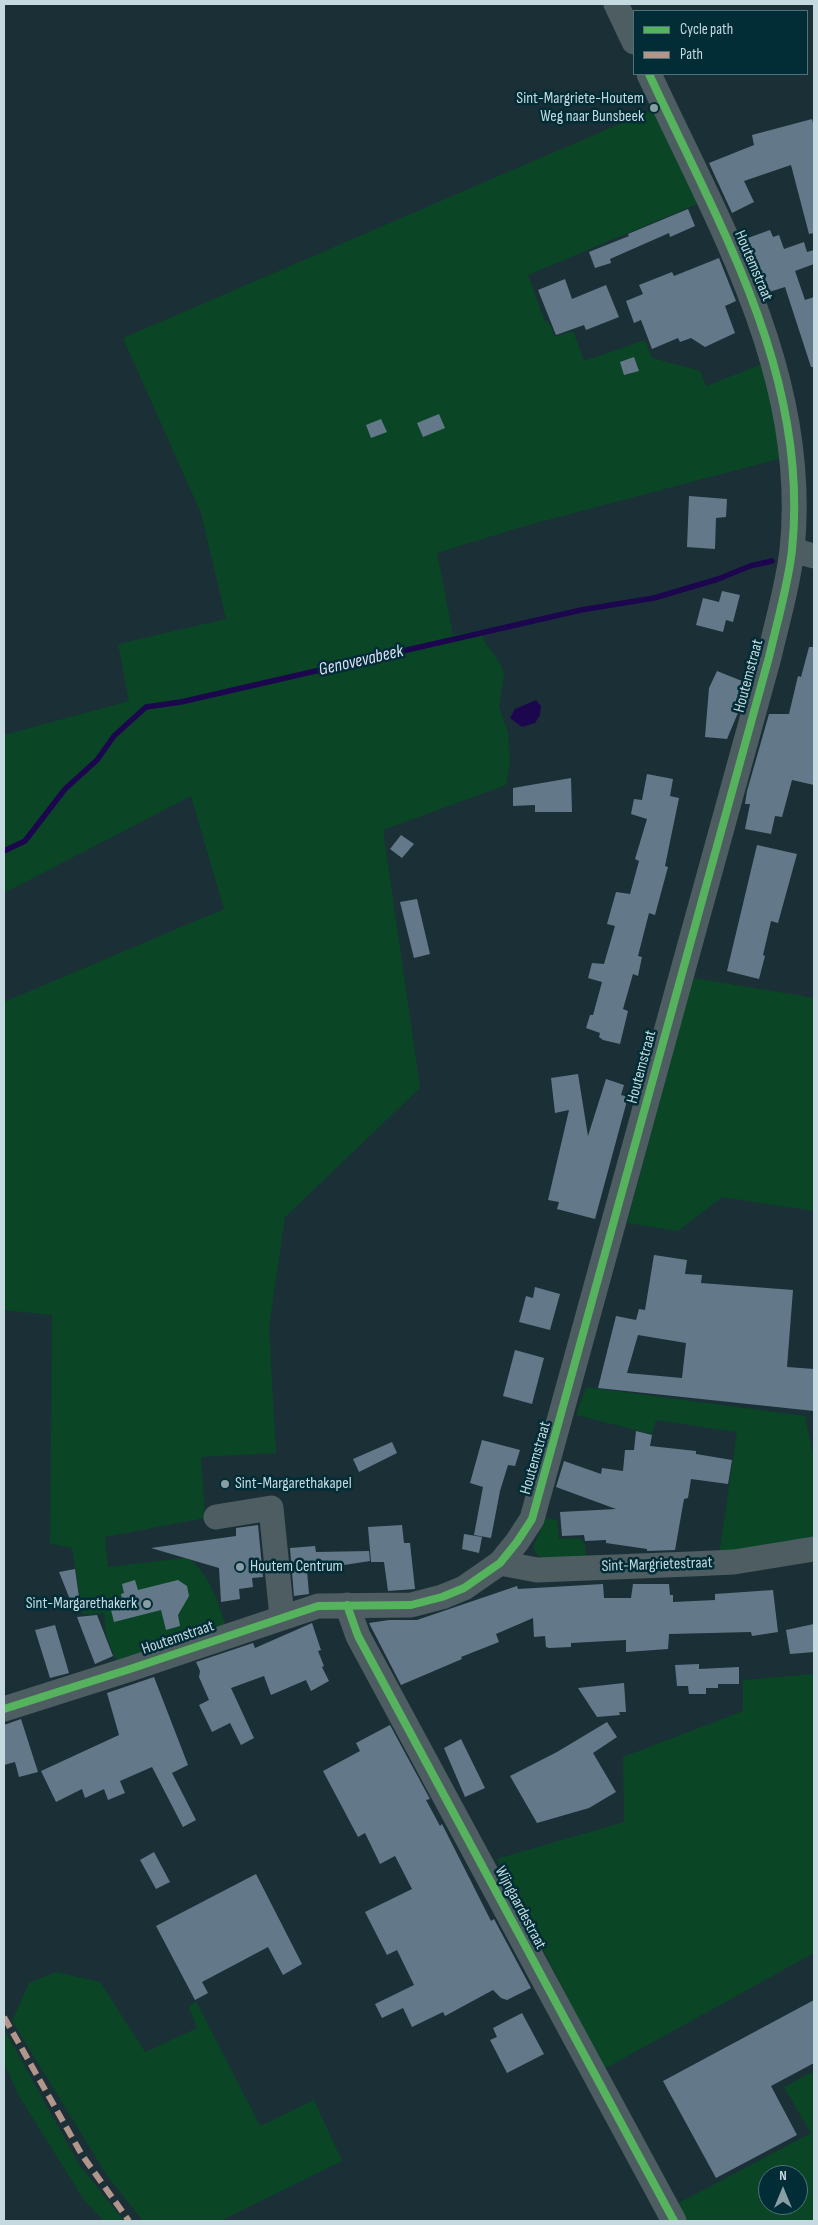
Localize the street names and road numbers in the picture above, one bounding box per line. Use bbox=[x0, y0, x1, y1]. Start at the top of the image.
street label: Houtemstraat bbox=[729, 228, 777, 304]
street label: Houtemstraat bbox=[730, 637, 768, 715]
street label: Houtemstraat bbox=[623, 1028, 661, 1106]
street label: Houtemstraat bbox=[516, 1419, 556, 1497]
street label: Sint-Margrietestraat bbox=[601, 1553, 713, 1577]
street label: Houtemstraat bbox=[139, 1617, 217, 1659]
street label: Wijngaardestraat bbox=[490, 1863, 550, 1953]

